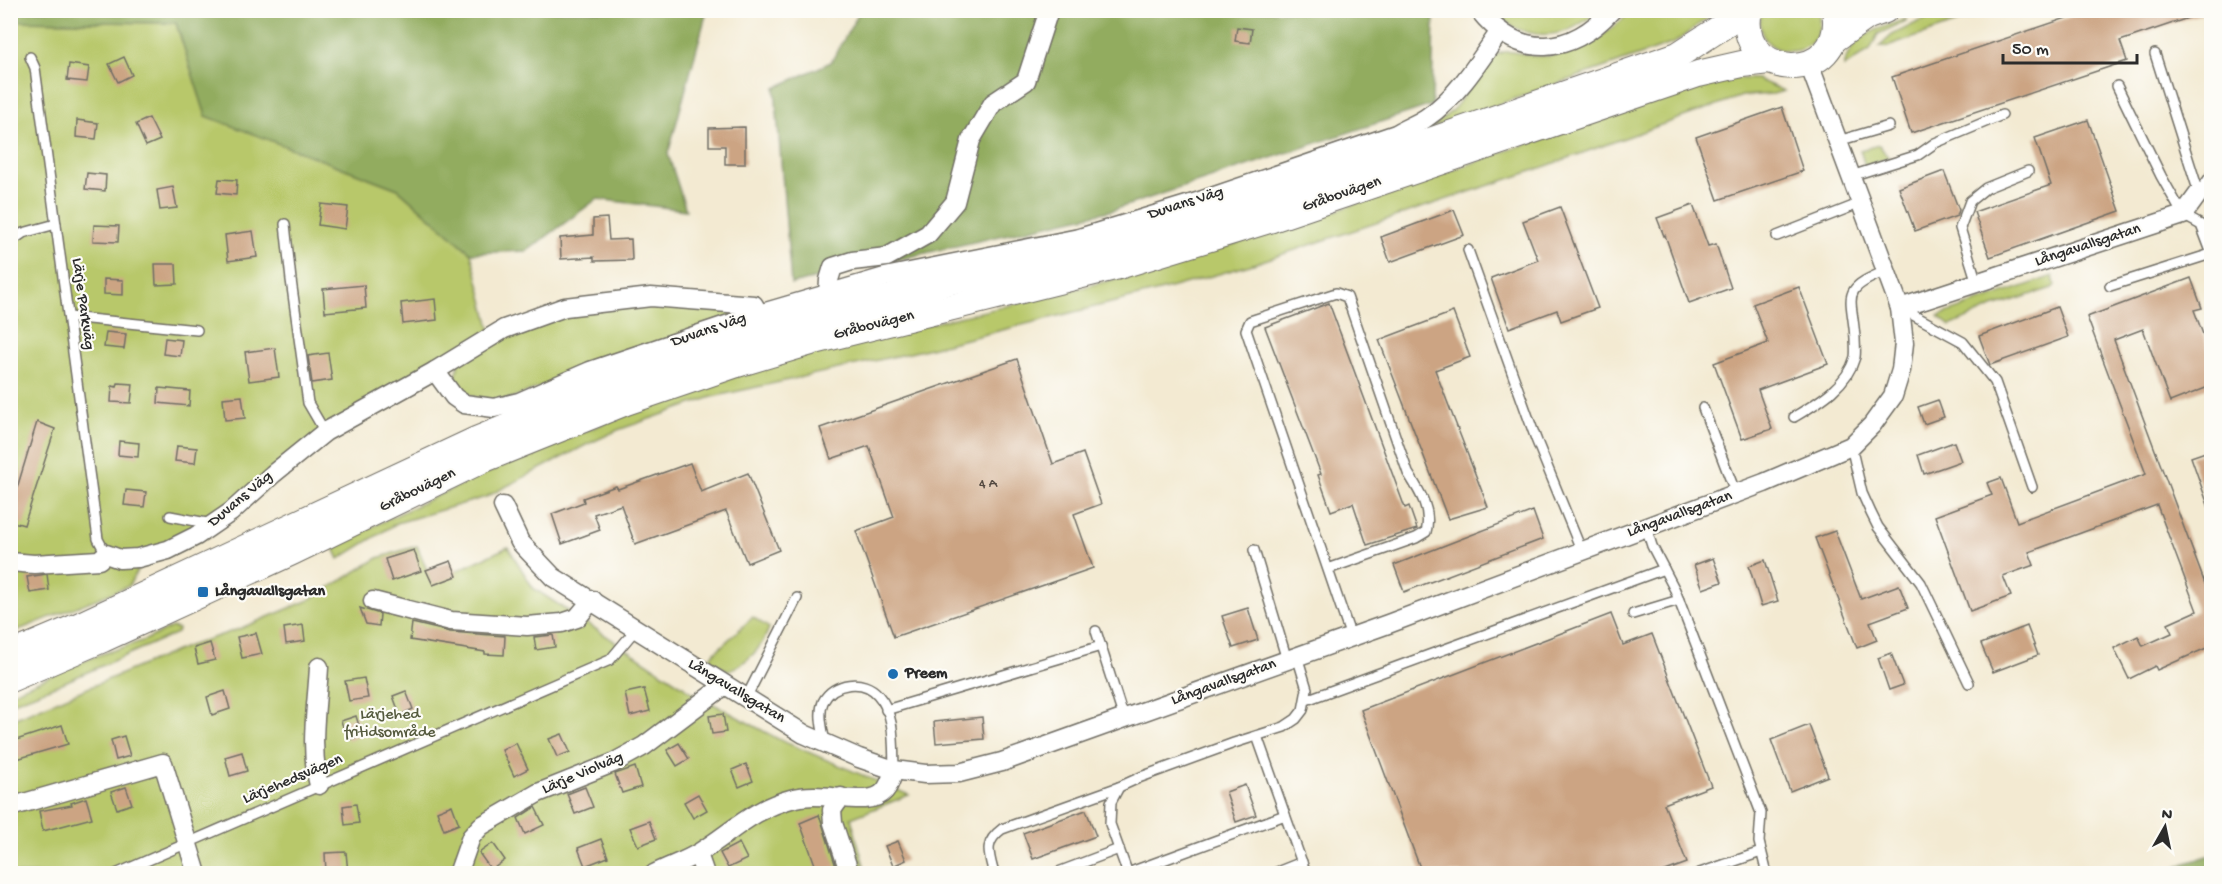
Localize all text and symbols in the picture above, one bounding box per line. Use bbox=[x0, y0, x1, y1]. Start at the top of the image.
scale bar bbox=[2003, 27, 2136, 65]
text: 50 m bbox=[2012, 40, 2049, 61]
street label: Gråbovägen bbox=[1300, 172, 1384, 217]
street label: Duvans Väg bbox=[1145, 183, 1226, 225]
street label: Långavallsgatan bbox=[2033, 220, 2144, 272]
street label: Lärje Parkväg bbox=[66, 257, 98, 351]
street label: Gråbovägen bbox=[832, 307, 917, 345]
street label: Duvans Väg bbox=[668, 309, 749, 353]
street label: Gråbovägen bbox=[377, 464, 459, 518]
street label: Duvans Väg bbox=[204, 468, 277, 533]
house number: 4 A bbox=[979, 476, 998, 493]
street label: Långavallsgatan bbox=[1625, 487, 1735, 543]
place label: Långavallsgatan bbox=[215, 582, 326, 602]
marker: Långavallsgatan bbox=[196, 585, 210, 599]
street label: Långavallsgatan bbox=[684, 655, 788, 729]
street label: Långavallsgatan bbox=[1169, 655, 1279, 711]
place label: Preem bbox=[904, 665, 948, 684]
marker: Preem bbox=[886, 667, 900, 681]
park label: Lärjehed fritidsområde bbox=[343, 706, 436, 743]
street label: Lärje Violväg bbox=[540, 748, 626, 800]
street label: Lärjehedsvägen bbox=[240, 750, 346, 810]
north arrow bbox=[2135, 797, 2195, 857]
text: N bbox=[2160, 805, 2174, 826]

